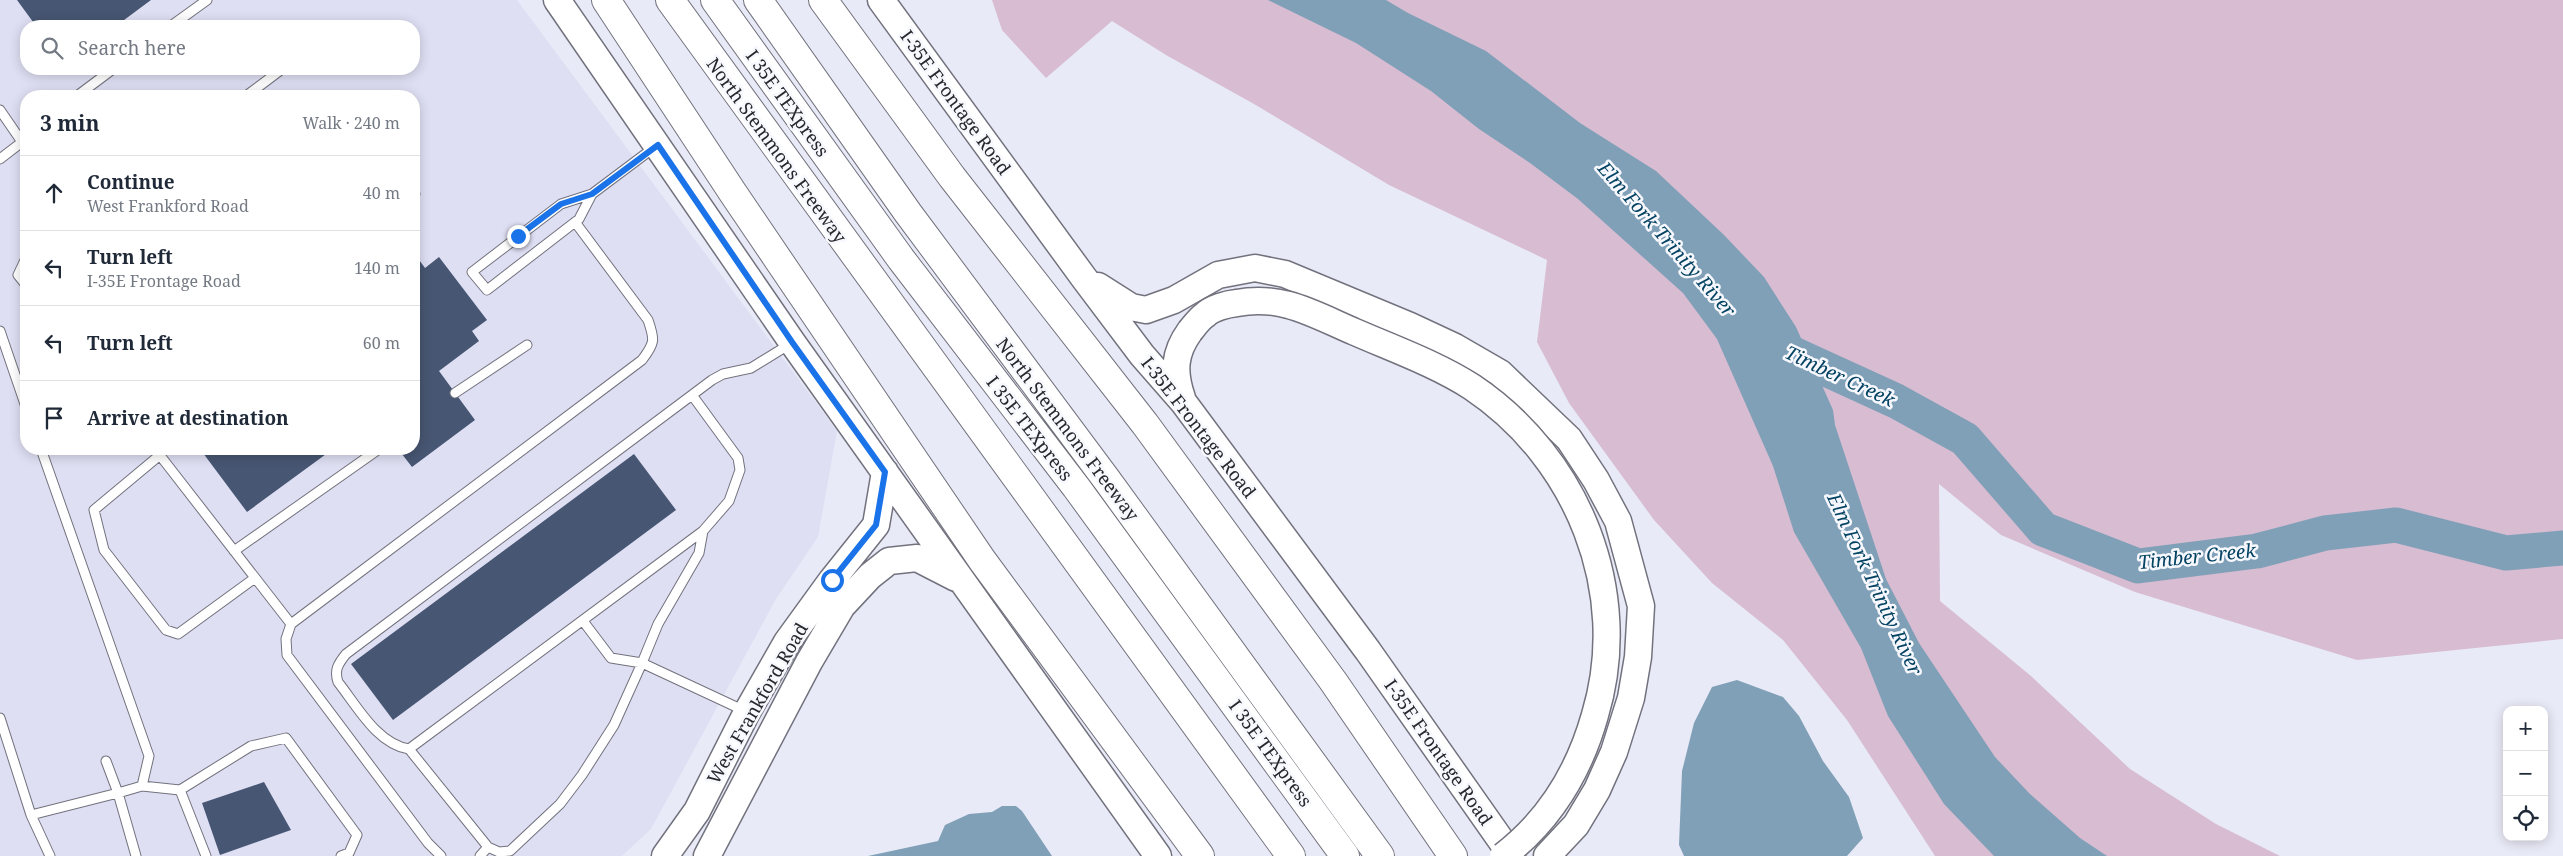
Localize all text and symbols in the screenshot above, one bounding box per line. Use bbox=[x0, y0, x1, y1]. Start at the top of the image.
search box bbox=[20, 20, 420, 75]
street label: I-35E Frontage Road bbox=[895, 25, 1017, 179]
icon: search bbox=[38, 34, 66, 62]
text: Search here bbox=[78, 35, 186, 61]
street label: I 35E TEXpress bbox=[741, 45, 835, 161]
street label: North Stemmons Freeway bbox=[702, 53, 853, 248]
text: 3 min bbox=[40, 109, 99, 137]
text: Walk · 240 m bbox=[303, 112, 400, 134]
water label: Elm Fork Trinity River bbox=[1592, 155, 1742, 322]
text: Continue bbox=[87, 169, 175, 195]
icon: ahead bbox=[40, 179, 68, 207]
text: 40 m bbox=[363, 182, 400, 204]
text: West Frankford Road bbox=[87, 195, 249, 217]
route end bbox=[507, 225, 530, 248]
text: Turn left bbox=[87, 244, 173, 270]
icon: left bbox=[40, 254, 68, 282]
text: 140 m bbox=[354, 257, 400, 279]
text: I-35E Frontage Road bbox=[87, 270, 241, 292]
icon: left bbox=[40, 329, 68, 357]
text: Turn left bbox=[87, 330, 173, 356]
text: 60 m bbox=[363, 332, 400, 354]
street label: North Stemmons Freeway bbox=[991, 333, 1145, 526]
water label: Timber Creek bbox=[1781, 339, 1900, 413]
street label: I-35E Frontage Road bbox=[1136, 351, 1262, 503]
street label: I 35E TEXpress bbox=[982, 371, 1078, 485]
icon: arrive bbox=[40, 404, 68, 432]
text: Arrive at destination bbox=[87, 405, 289, 431]
water label: Elm Fork Trinity River bbox=[1821, 488, 1929, 679]
water label: Timber Creek bbox=[2137, 537, 2258, 575]
route start bbox=[821, 569, 844, 592]
street label: West Frankford Road bbox=[701, 618, 813, 788]
street label: I-35E Frontage Road bbox=[1380, 674, 1498, 830]
street label: I 35E TEXpress bbox=[1224, 695, 1318, 811]
map controls bbox=[2503, 706, 2548, 841]
button: + bbox=[2503, 706, 2548, 751]
button: − bbox=[2503, 751, 2548, 796]
button: locate bbox=[2503, 796, 2548, 841]

